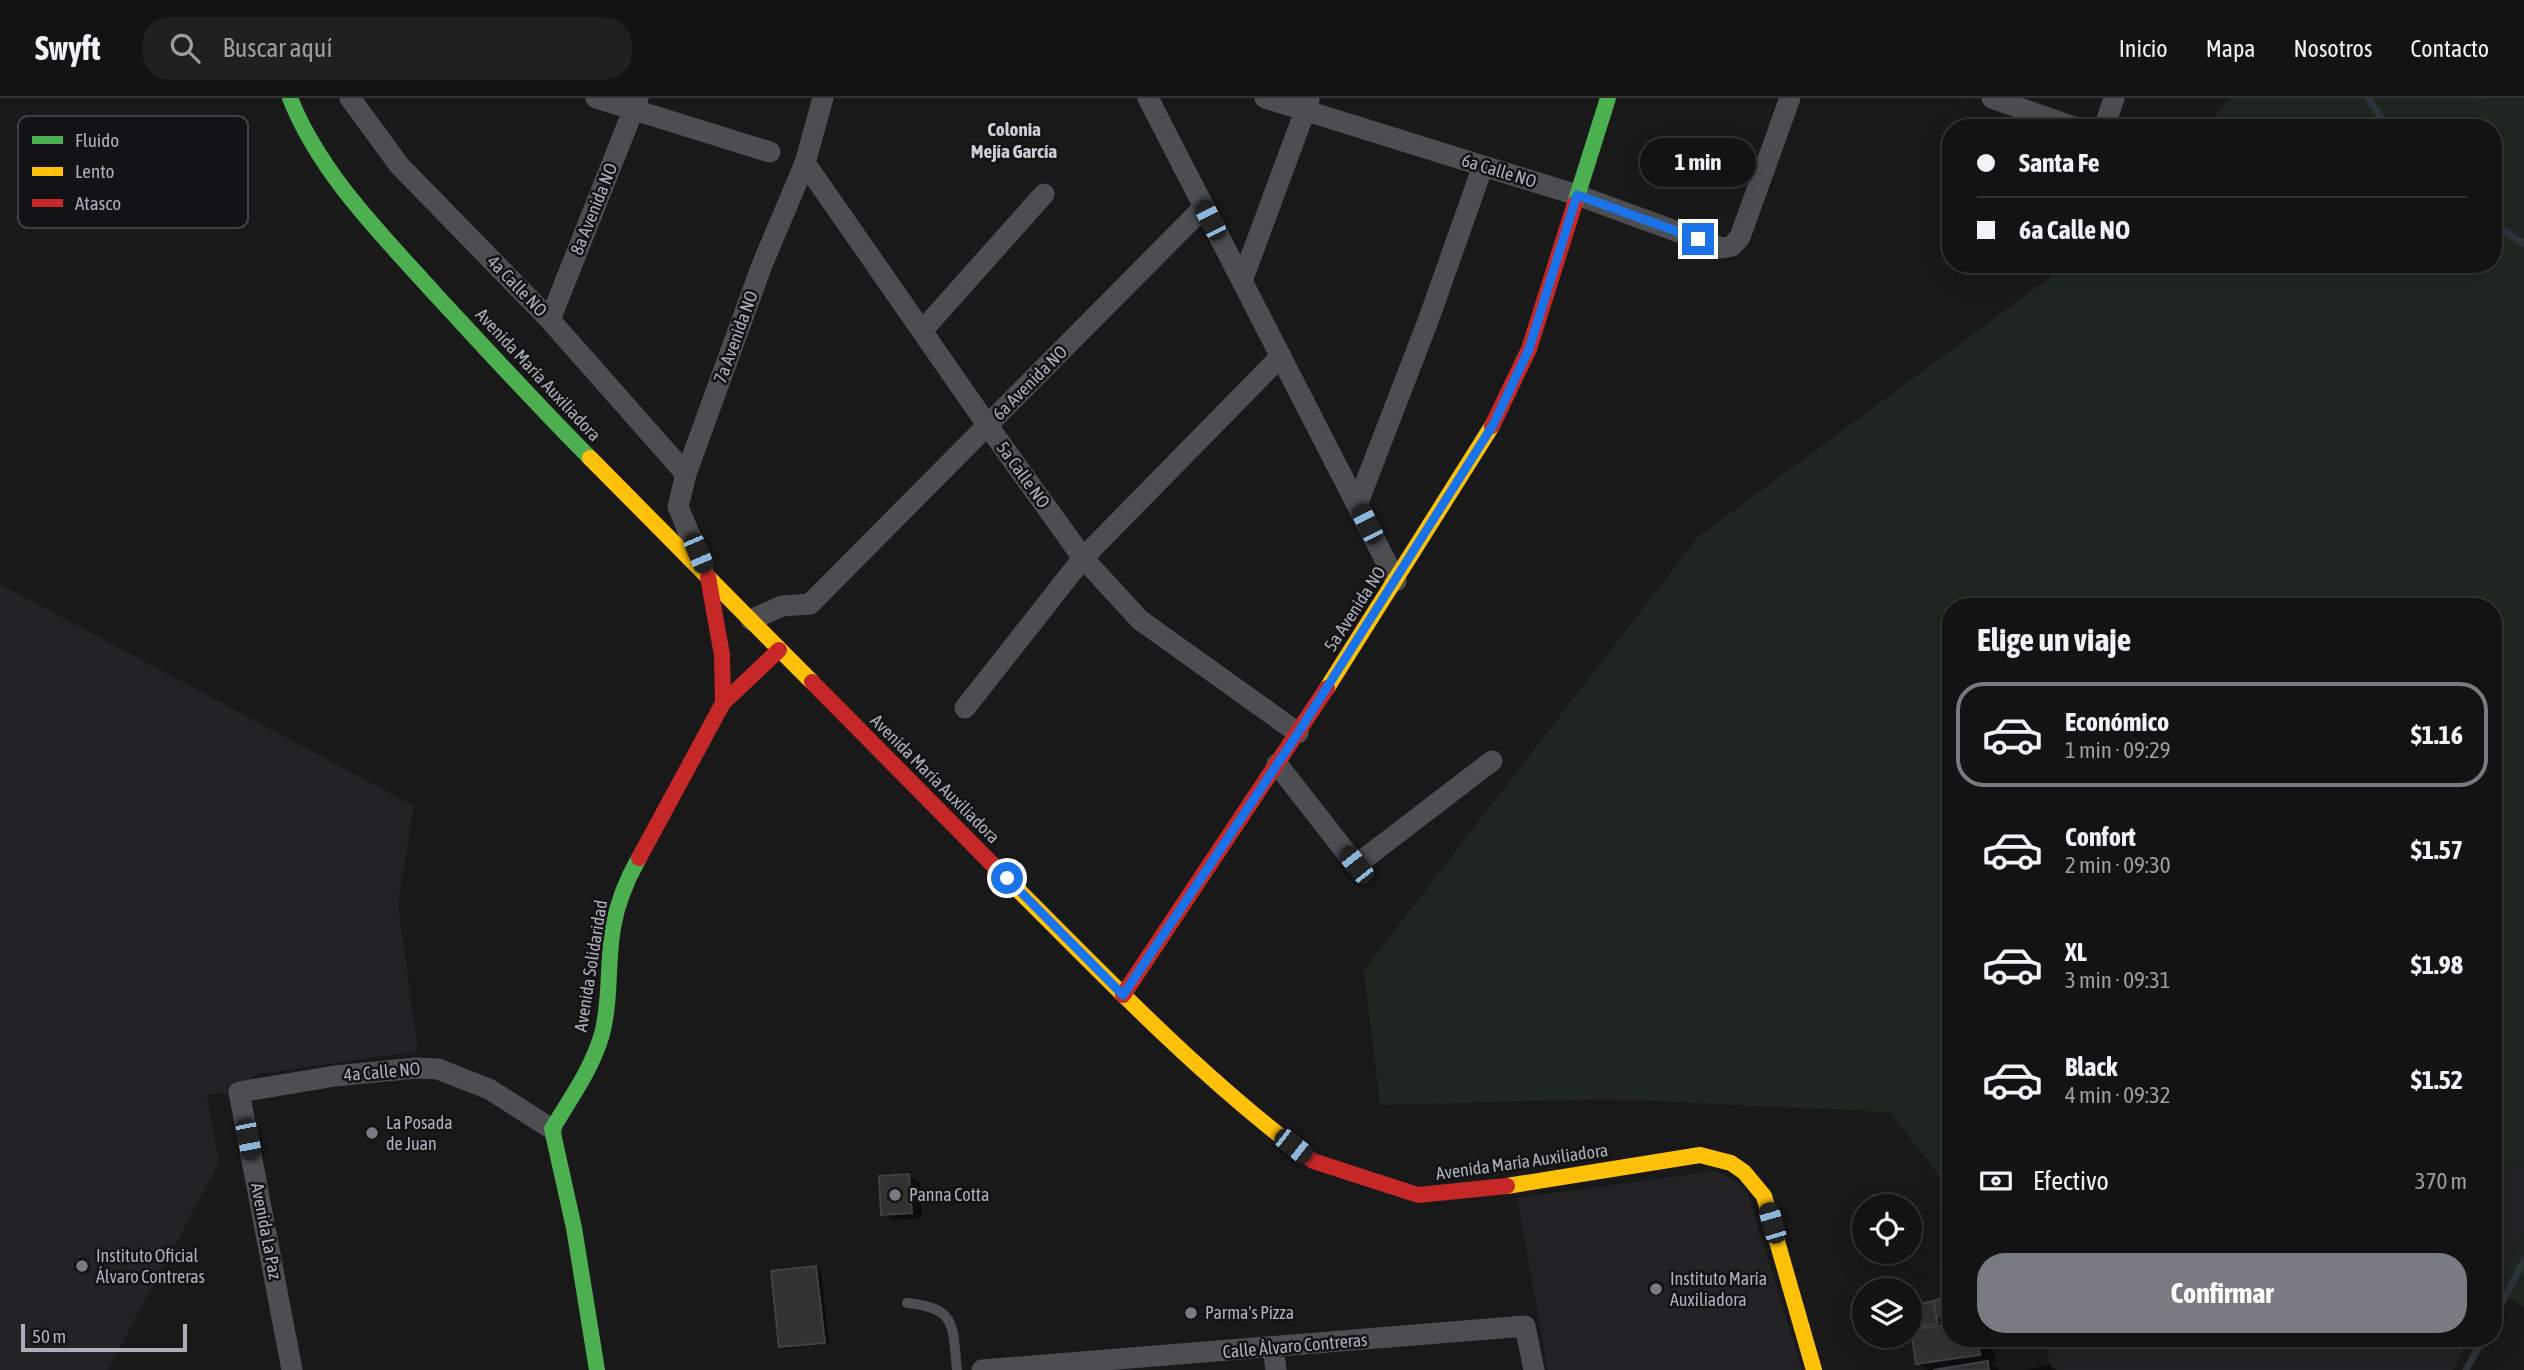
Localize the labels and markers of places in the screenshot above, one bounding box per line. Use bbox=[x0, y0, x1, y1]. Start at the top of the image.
place label: La Posada de Juan bbox=[386, 1112, 453, 1154]
marker: La Posada de Juan bbox=[364, 1125, 380, 1141]
place label: Panna Cotta bbox=[909, 1184, 989, 1205]
marker: Panna Cotta bbox=[887, 1187, 903, 1203]
place label: Instituto Oficial Álvaro Contreras bbox=[96, 1245, 205, 1287]
marker: Instituto Oficial Álvaro Contreras bbox=[74, 1258, 90, 1274]
place label: Instituto María Auxiliadora bbox=[1670, 1268, 1767, 1310]
marker: Instituto María Auxiliadora bbox=[1648, 1281, 1664, 1297]
place label: Parma's Pizza bbox=[1205, 1302, 1294, 1323]
marker: Parma's Pizza bbox=[1183, 1305, 1199, 1321]

